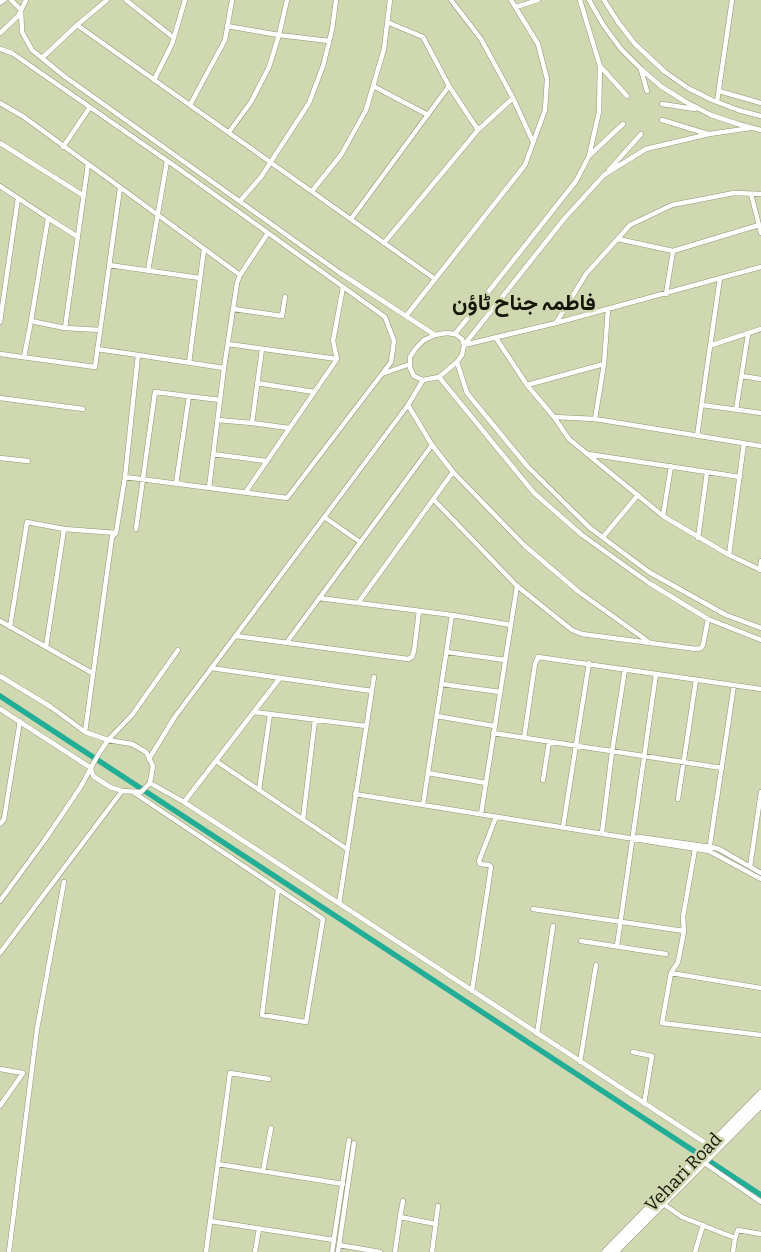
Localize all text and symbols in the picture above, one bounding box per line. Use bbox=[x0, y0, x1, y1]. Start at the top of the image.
district label: فاطمہ جناح ٹاؤن bbox=[452, 291, 596, 317]
street label: Vehari Road bbox=[641, 1129, 727, 1217]

